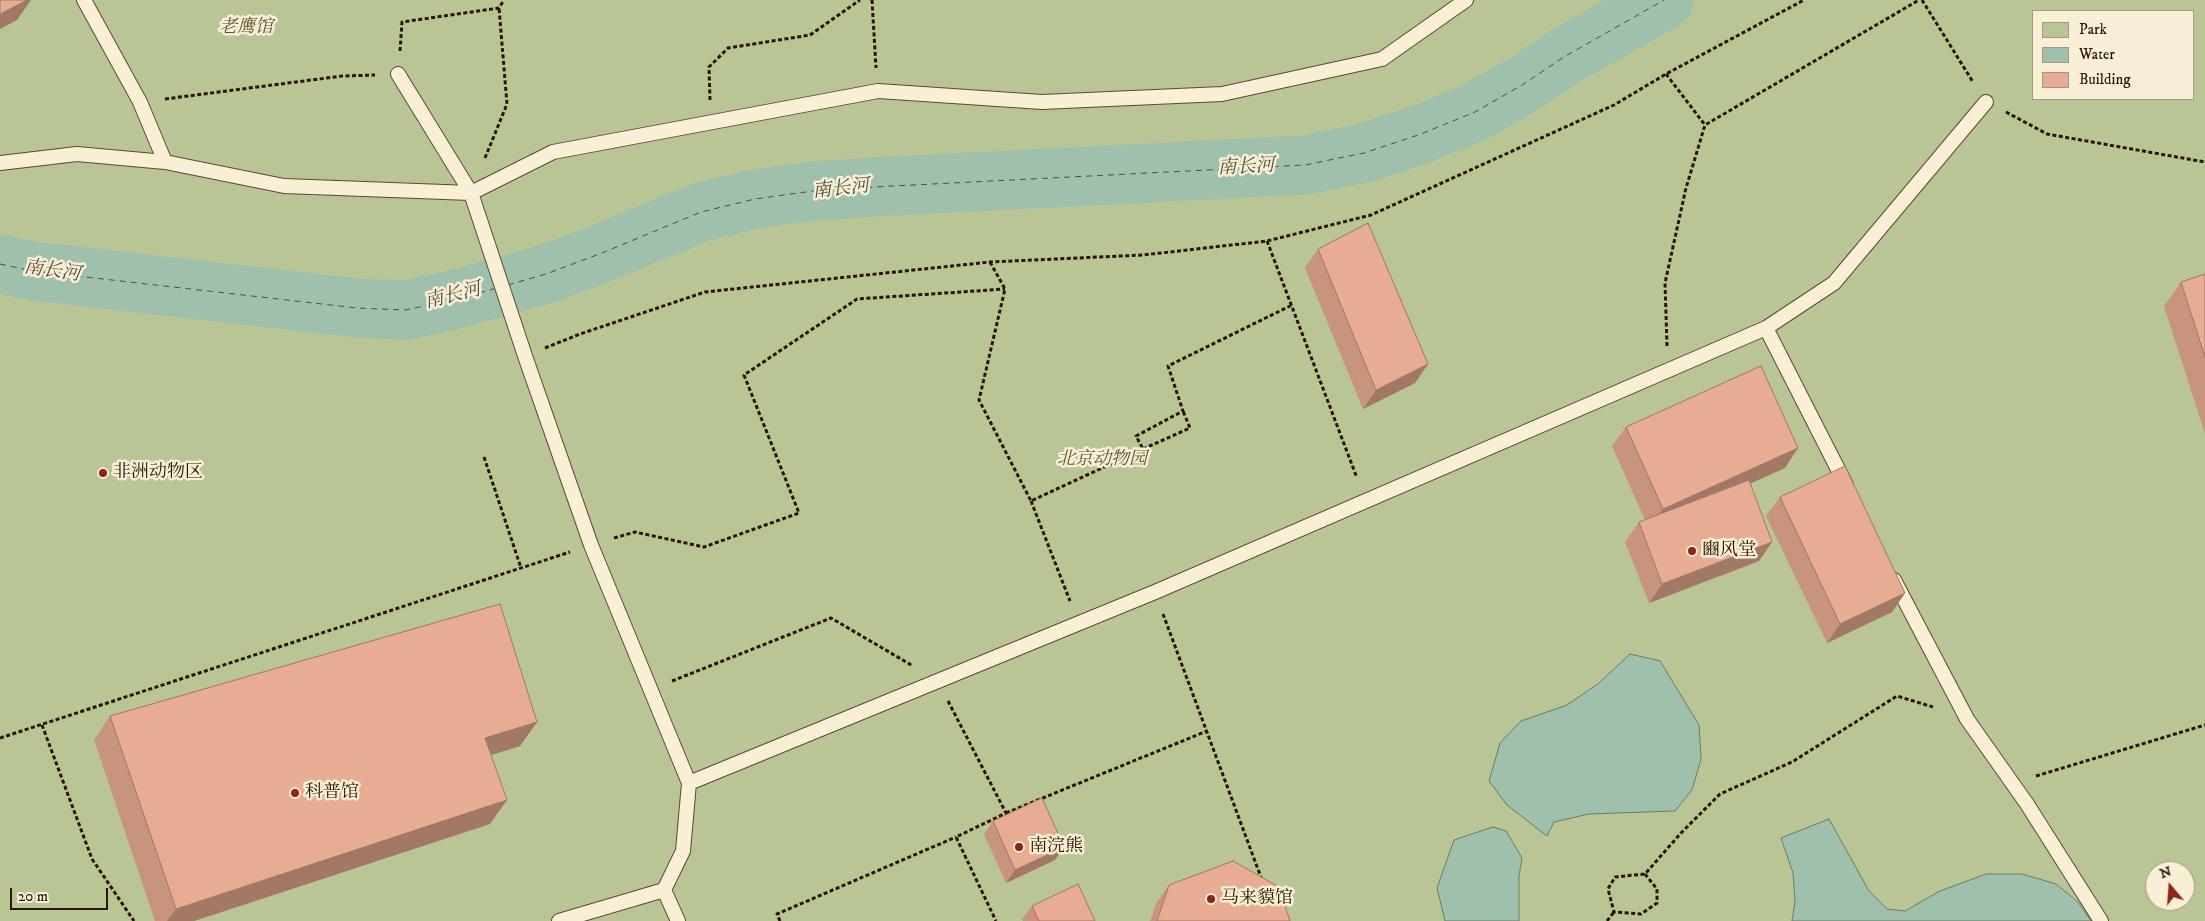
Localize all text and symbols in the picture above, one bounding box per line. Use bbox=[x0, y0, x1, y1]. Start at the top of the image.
legend bbox=[2032, 10, 2195, 100]
park label: 老鹰馆 bbox=[219, 17, 273, 39]
text: Park bbox=[2079, 20, 2107, 39]
text: Water bbox=[2079, 45, 2115, 64]
text: Building bbox=[2079, 70, 2131, 89]
water label: 南长河 bbox=[1217, 155, 1275, 181]
water label: 南长河 bbox=[811, 176, 871, 204]
water label: 南长河 bbox=[22, 257, 82, 287]
water label: 南长河 bbox=[423, 279, 483, 315]
park label: 北京动物园 bbox=[1057, 449, 1147, 471]
place label: 非洲动物区 bbox=[113, 462, 203, 484]
marker: 非洲动物区 bbox=[97, 467, 109, 479]
place label: 豳风堂 bbox=[1702, 540, 1756, 562]
marker: 豳风堂 bbox=[1686, 545, 1698, 557]
place label: 科普馆 bbox=[305, 782, 359, 804]
marker: 科普馆 bbox=[289, 787, 301, 799]
place label: 南浣熊 bbox=[1029, 836, 1083, 858]
marker: 南浣熊 bbox=[1013, 841, 1025, 853]
north arrow bbox=[2145, 861, 2195, 911]
text: N bbox=[2157, 862, 2174, 883]
scale bar bbox=[12, 878, 110, 910]
text: 20 m bbox=[18, 887, 48, 906]
place label: 马来貘馆 bbox=[1221, 888, 1293, 910]
marker: 马来貘馆 bbox=[1205, 893, 1217, 905]

